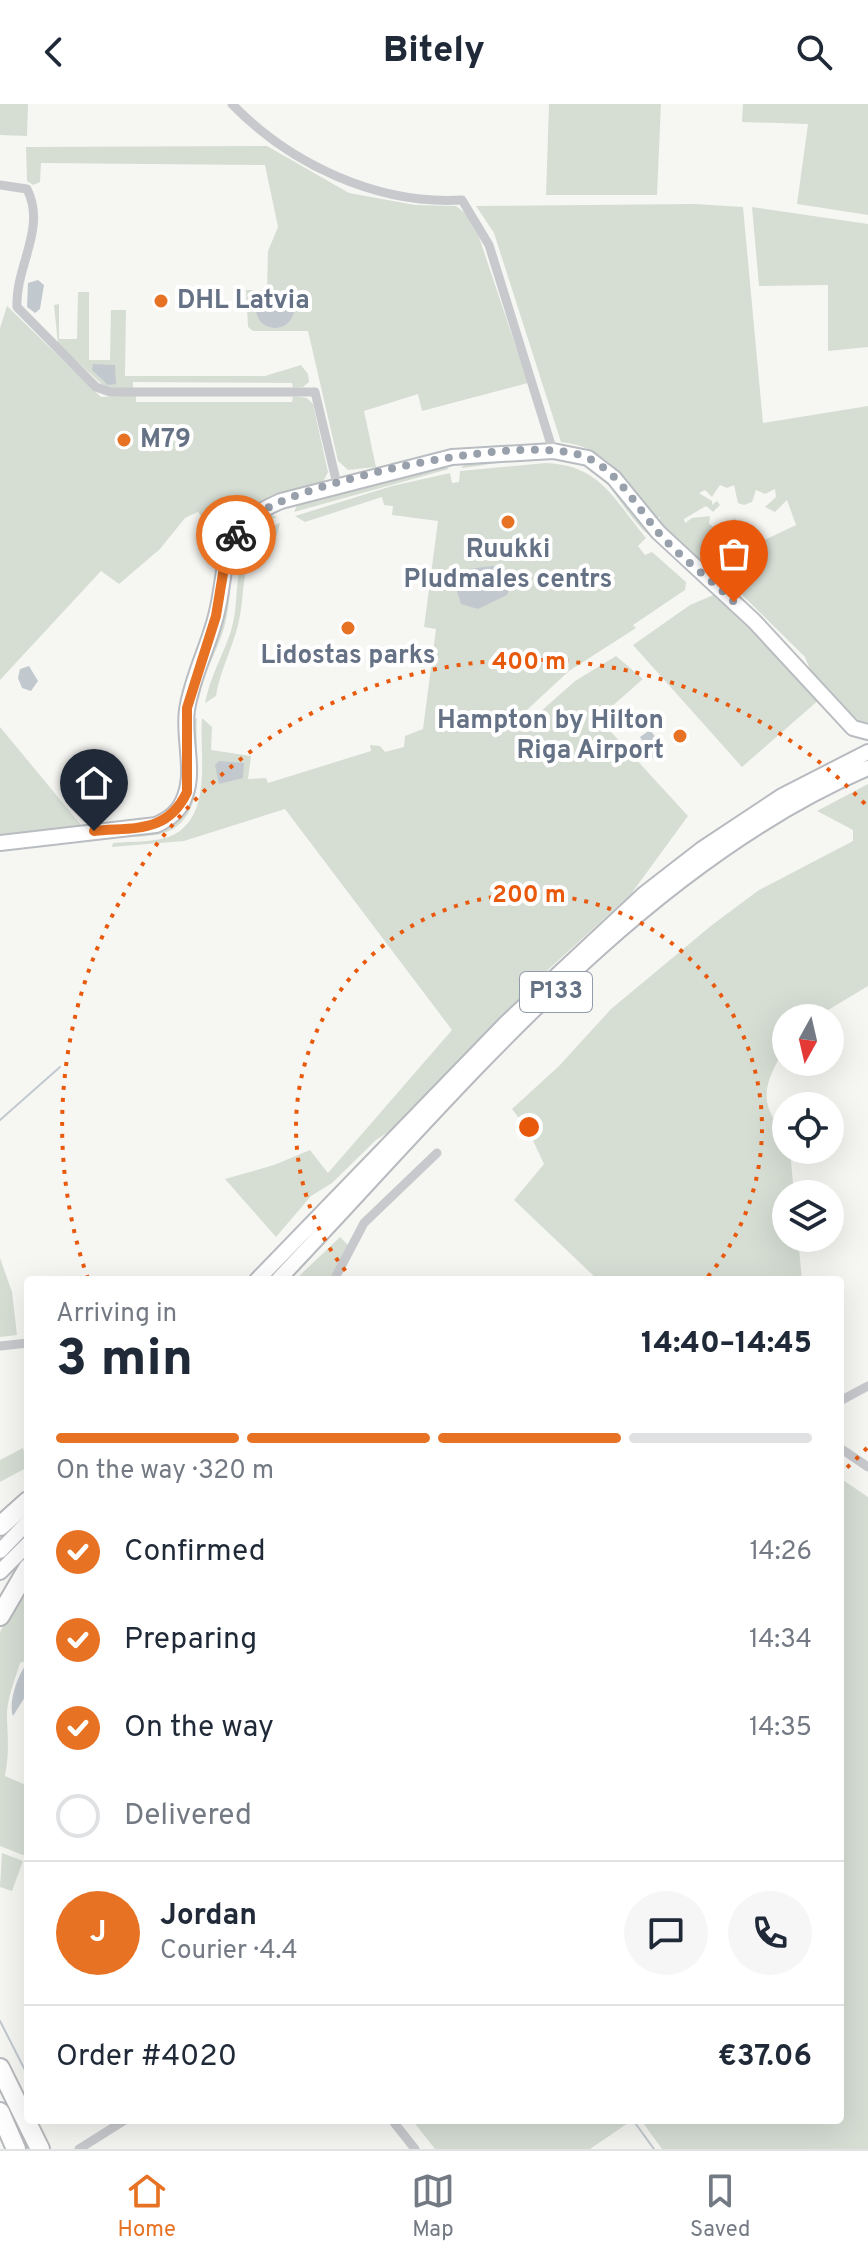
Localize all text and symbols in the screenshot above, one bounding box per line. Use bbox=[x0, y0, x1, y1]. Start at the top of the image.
text: Bitely bbox=[383, 29, 485, 75]
icon: back bbox=[32, 30, 76, 74]
icon: search bbox=[792, 30, 836, 74]
place label: DHL Latvia bbox=[177, 285, 310, 318]
marker: DHL Latvia bbox=[152, 292, 170, 310]
place label: M79 bbox=[140, 424, 191, 457]
marker: M79 bbox=[115, 431, 133, 449]
courier bbox=[196, 495, 276, 575]
icon: bike bbox=[214, 513, 258, 557]
marker: Ruukki Pludmales centrs bbox=[499, 513, 517, 531]
pin bbox=[700, 520, 768, 602]
icon: bag bbox=[712, 532, 756, 576]
place label: Ruukki Pludmales centrs bbox=[404, 534, 612, 597]
marker: Lidostas parks bbox=[339, 619, 357, 637]
place label: Lidostas parks bbox=[260, 640, 436, 673]
text: 400 m bbox=[492, 648, 566, 678]
place label: Hampton by Hilton Riga Airport bbox=[437, 705, 664, 768]
marker: Hampton by Hilton Riga Airport bbox=[671, 727, 689, 745]
pin bbox=[60, 749, 128, 831]
icon: home bbox=[72, 761, 116, 805]
text: 200 m bbox=[492, 881, 566, 911]
road number: P133 bbox=[520, 972, 592, 1012]
north arrow bbox=[772, 1004, 844, 1076]
map controls bbox=[772, 1004, 844, 1252]
button: locate bbox=[772, 1092, 844, 1164]
centre of rings bbox=[515, 1113, 543, 1141]
button: layers bbox=[772, 1180, 844, 1252]
text: Arriving in bbox=[56, 1298, 177, 1331]
text: 14:40–14:45 bbox=[641, 1326, 812, 1363]
text: 3 min bbox=[56, 1328, 193, 1394]
text: On the way · 320 m bbox=[56, 1455, 274, 1488]
icon: check bbox=[56, 1530, 100, 1574]
text: Confirmed bbox=[124, 1534, 266, 1571]
text: 14:26 bbox=[749, 1536, 812, 1569]
icon: check bbox=[56, 1618, 100, 1662]
text: Preparing bbox=[124, 1622, 257, 1659]
text: 14:34 bbox=[749, 1624, 812, 1657]
icon: check bbox=[56, 1706, 100, 1750]
text: On the way bbox=[124, 1710, 274, 1747]
text: 14:35 bbox=[749, 1712, 812, 1745]
text: Delivered bbox=[124, 1798, 252, 1835]
button: chat bbox=[624, 1891, 708, 1975]
button: phone bbox=[728, 1891, 812, 1975]
text: Jordan bbox=[160, 1898, 257, 1935]
text: J bbox=[90, 1915, 106, 1952]
text: Courier · 4.4 bbox=[160, 1935, 298, 1968]
text: Order #4020 bbox=[56, 2039, 237, 2076]
text: €37.06 bbox=[718, 2039, 812, 2076]
tab: Home bbox=[118, 2169, 176, 2244]
tab: Map bbox=[411, 2169, 455, 2244]
tab: Saved bbox=[690, 2169, 750, 2244]

